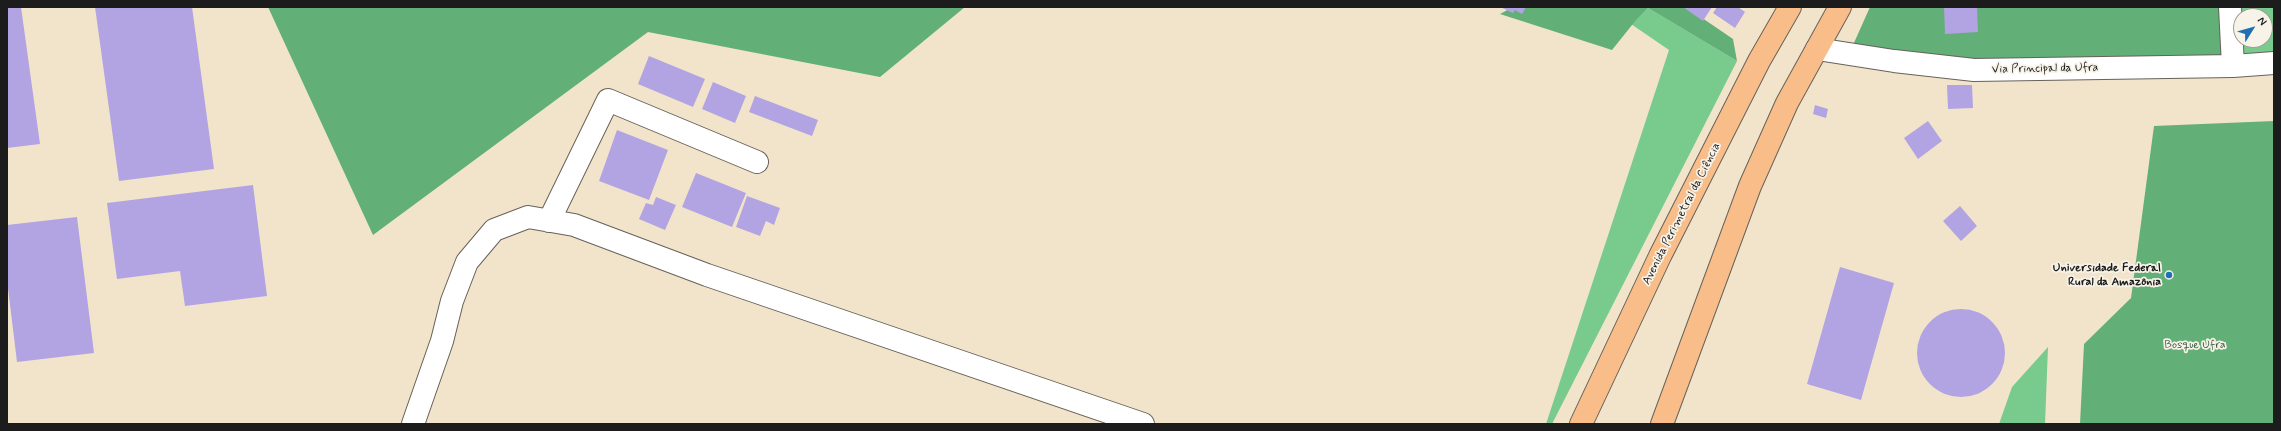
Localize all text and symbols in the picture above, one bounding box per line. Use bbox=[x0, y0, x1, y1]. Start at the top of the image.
north arrow bbox=[2233, 8, 2273, 48]
text: N bbox=[2254, 14, 2270, 29]
street label: Via Principal da Ufra bbox=[1992, 61, 2098, 77]
street label: Avenida Perimetral da Ciência bbox=[1640, 141, 1724, 287]
place label: Universidade Federal Rural da Amazônia bbox=[2053, 261, 2161, 289]
marker: Universidade Federal Rural da Amazônia bbox=[2164, 270, 2174, 280]
park label: Bosque Ufra bbox=[2164, 338, 2226, 352]

